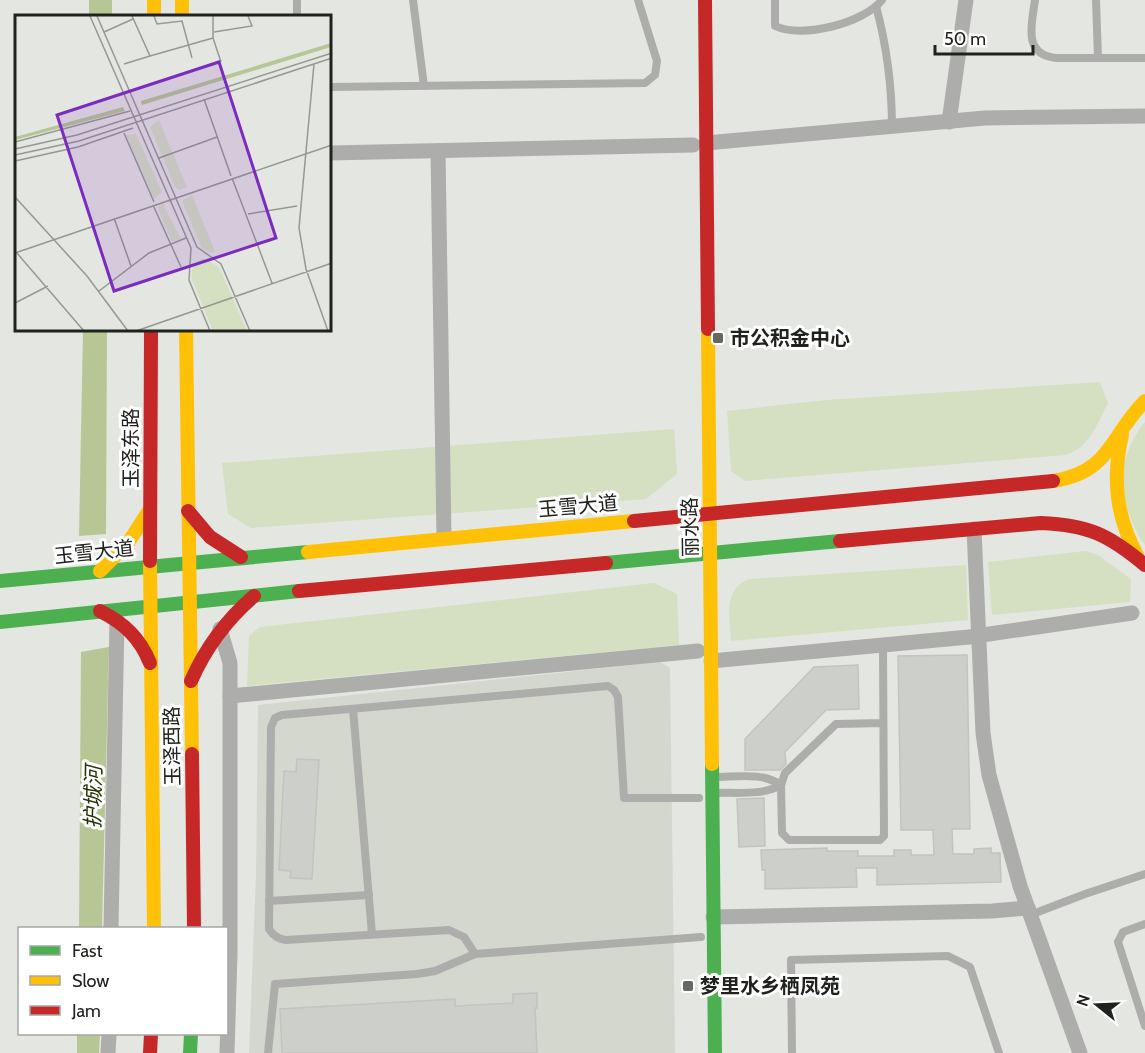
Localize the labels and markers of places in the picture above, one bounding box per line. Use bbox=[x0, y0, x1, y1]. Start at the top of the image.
place label: 市公积金中心 bbox=[730, 326, 850, 350]
marker: 市公积金中心 bbox=[711, 331, 725, 345]
place label: 梦里水乡栖凤苑 bbox=[700, 974, 840, 998]
marker: 梦里水乡栖凤苑 bbox=[681, 979, 695, 993]

